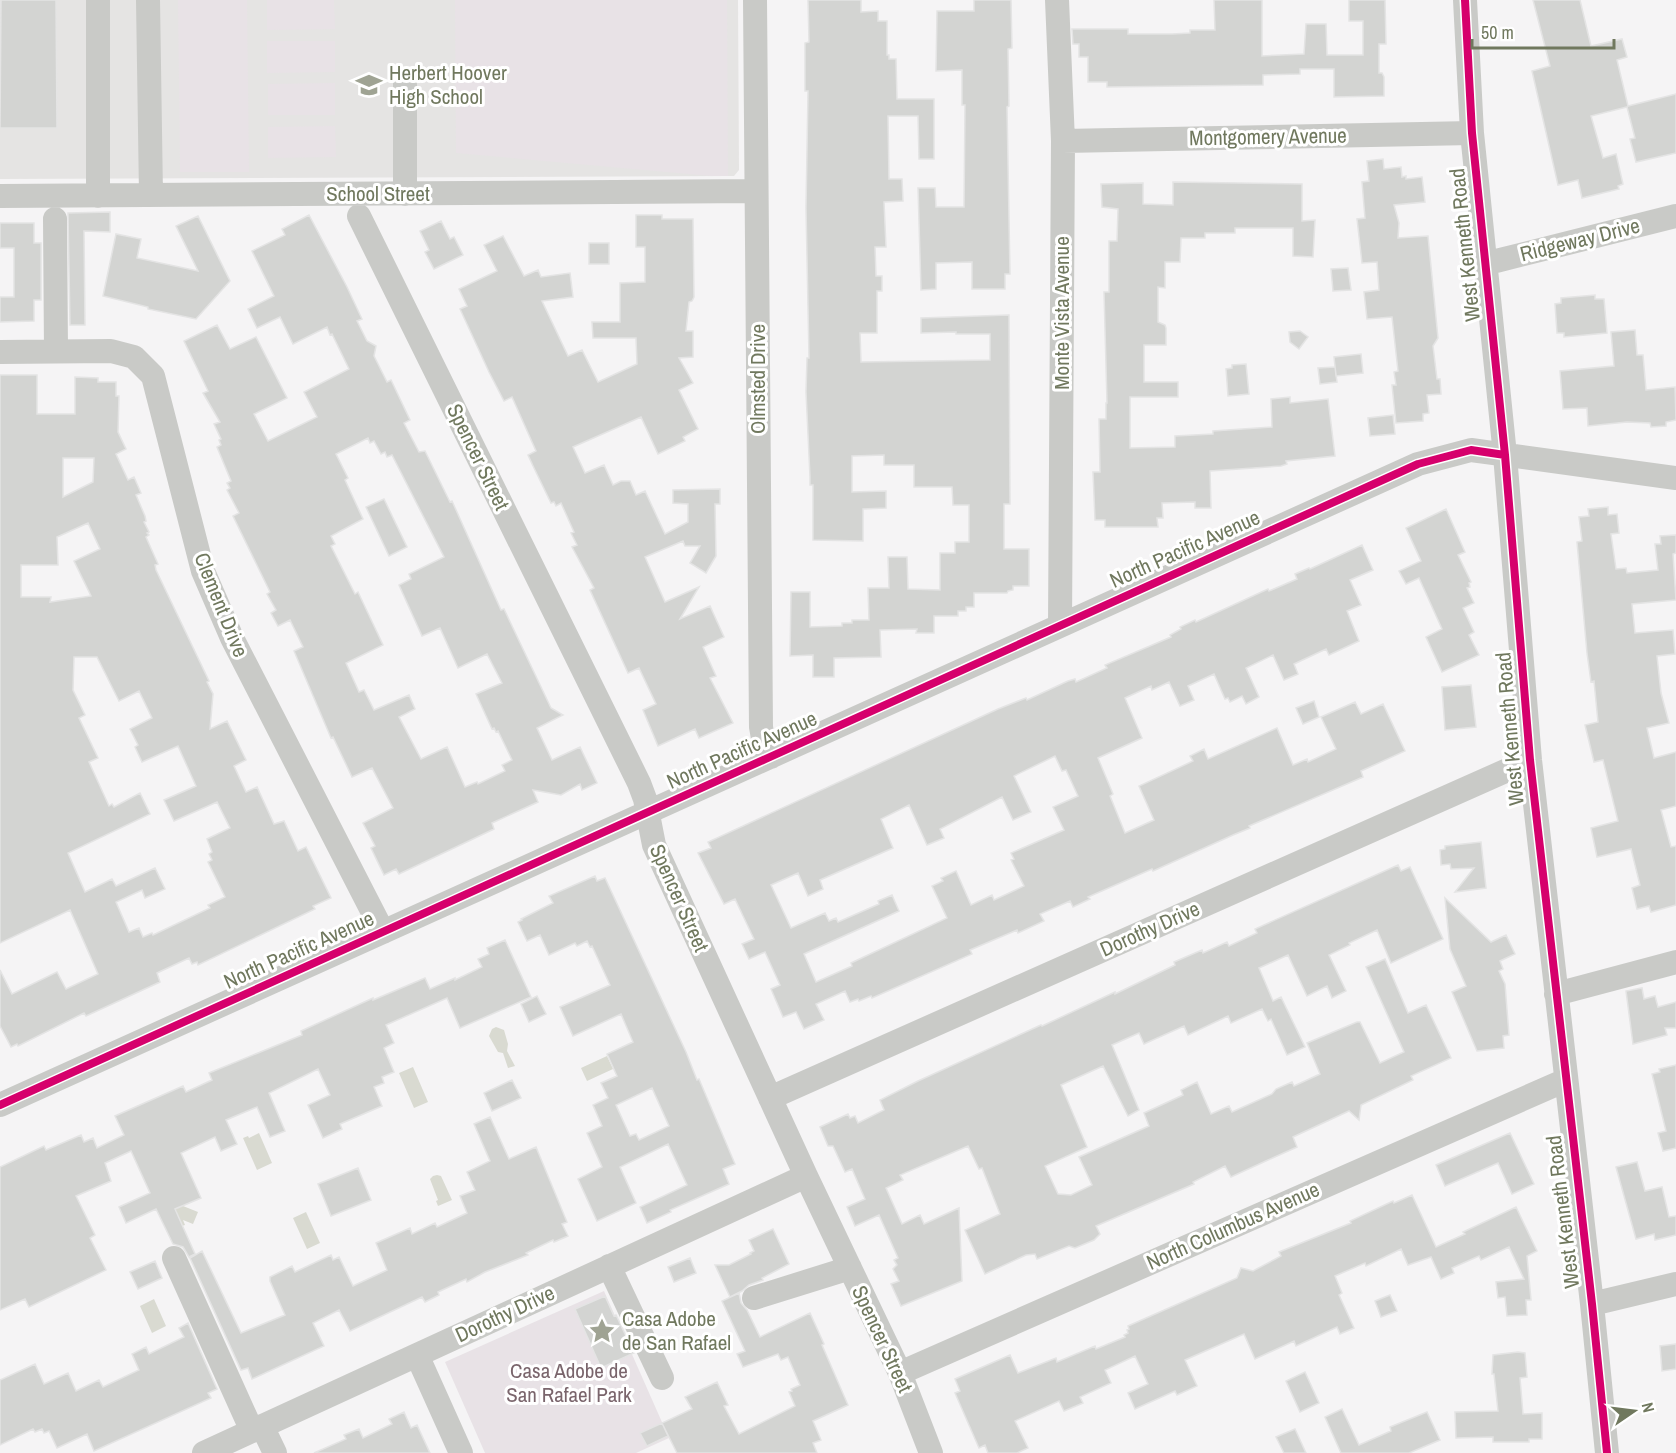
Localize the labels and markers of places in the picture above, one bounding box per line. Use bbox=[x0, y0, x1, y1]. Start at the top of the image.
place label: Herbert Hoover High School bbox=[389, 58, 507, 111]
school or university icon: Herbert Hoover High School bbox=[354, 70, 384, 100]
place label: Casa Adobe de San Rafael bbox=[622, 1304, 731, 1357]
place icon: Casa Adobe de San Rafael bbox=[587, 1316, 617, 1346]

